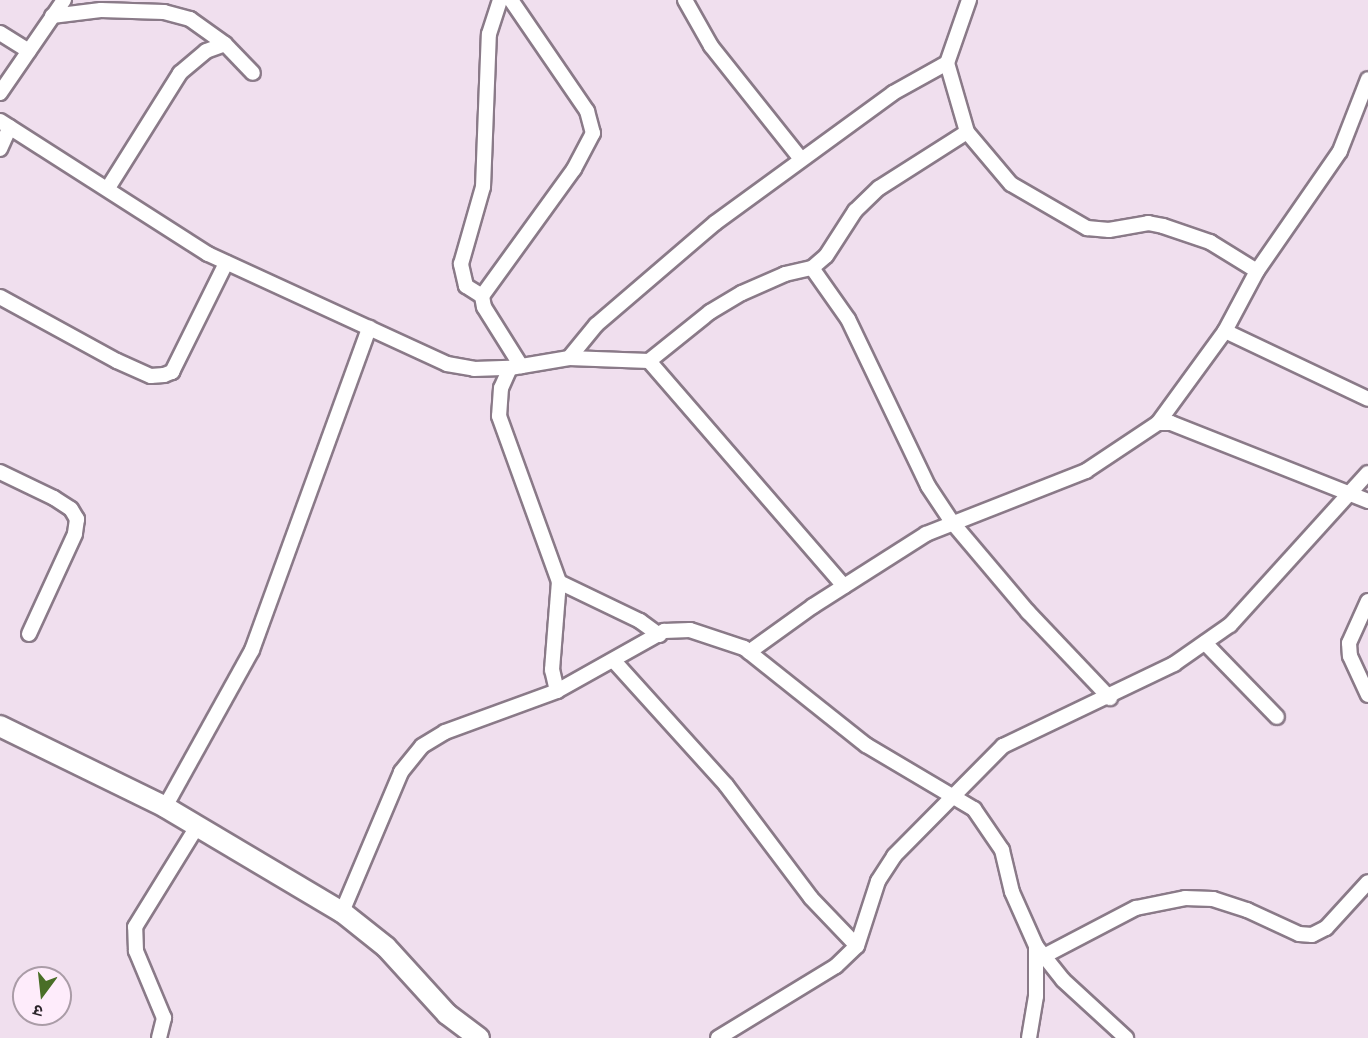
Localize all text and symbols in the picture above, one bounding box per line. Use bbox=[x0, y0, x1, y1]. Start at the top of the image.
north arrow bbox=[12, 966, 72, 1026]
text: उ bbox=[31, 1001, 45, 1022]

